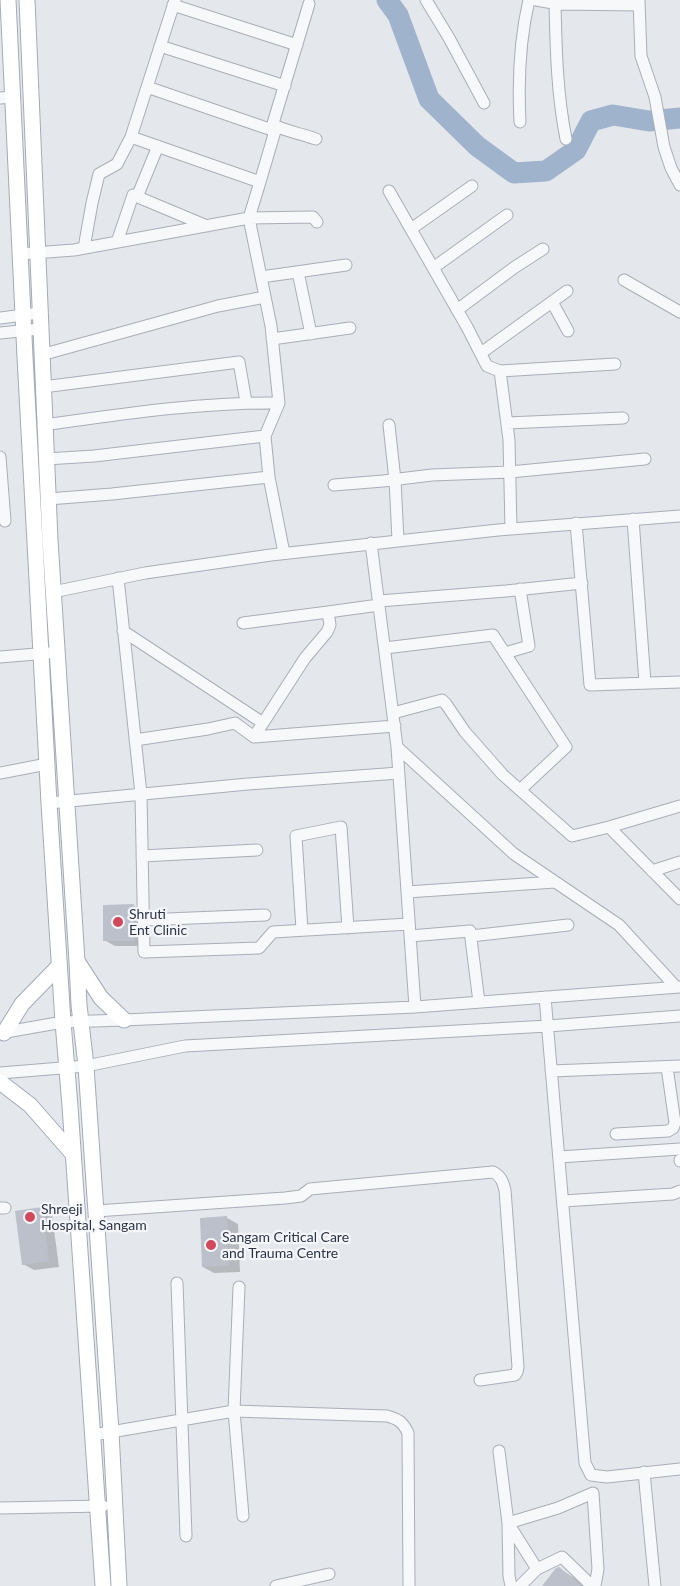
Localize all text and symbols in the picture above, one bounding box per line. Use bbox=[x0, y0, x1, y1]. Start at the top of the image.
place label: Shruti Ent Clinic bbox=[129, 906, 187, 939]
marker: Shruti Ent Clinic bbox=[111, 915, 125, 929]
place label: Shreeji Hospital, Sangam bbox=[41, 1201, 147, 1234]
marker: Shreeji Hospital, Sangam bbox=[23, 1210, 37, 1224]
place label: Sangam Critical Care and Trauma Centre bbox=[222, 1229, 349, 1262]
marker: Sangam Critical Care and Trauma Centre bbox=[204, 1238, 218, 1252]

